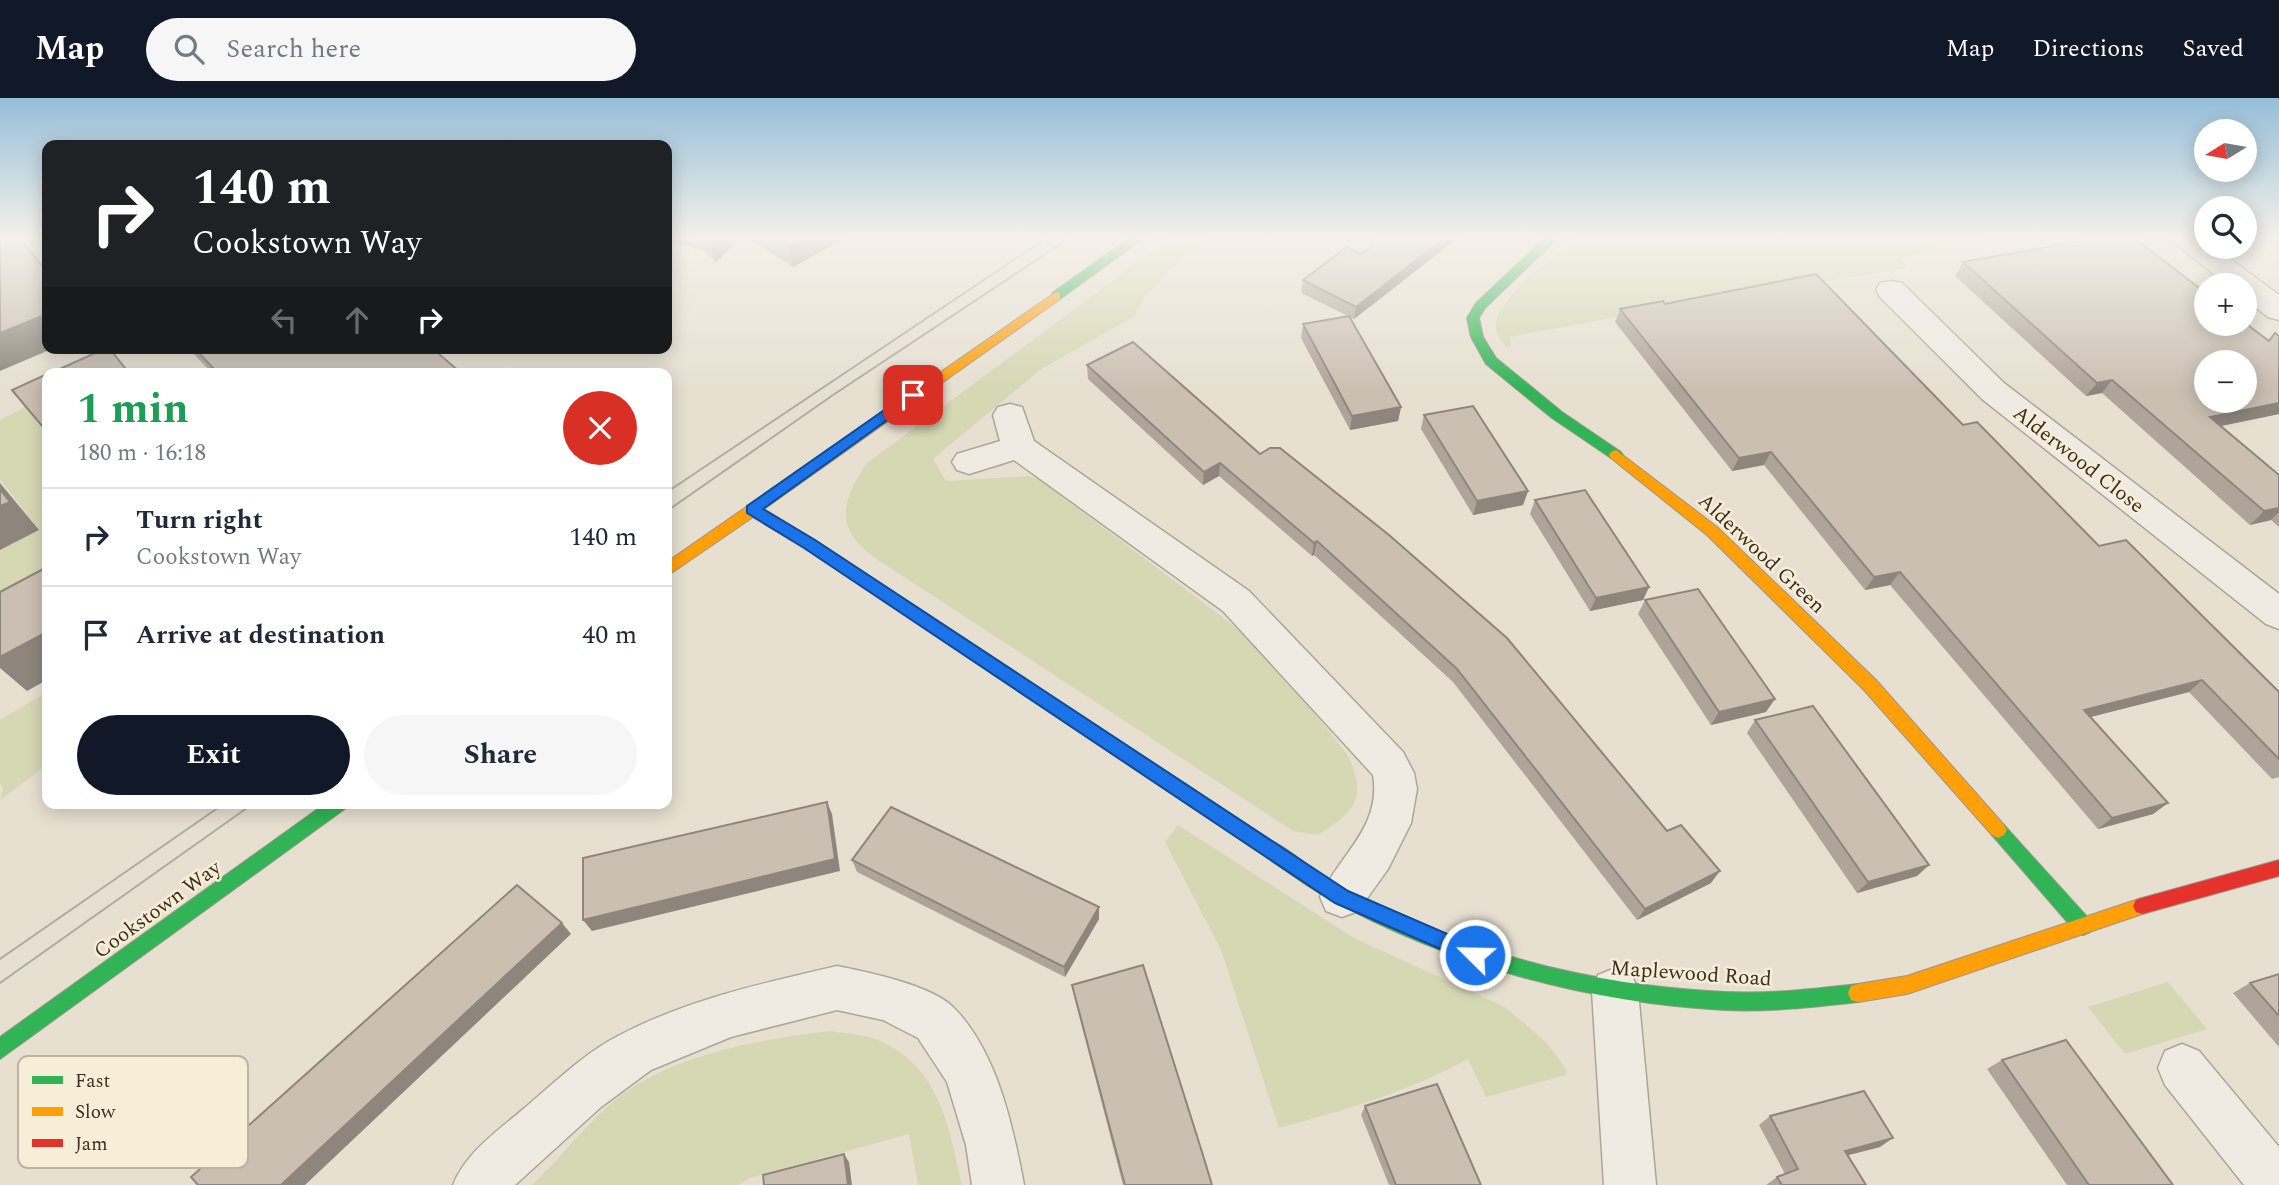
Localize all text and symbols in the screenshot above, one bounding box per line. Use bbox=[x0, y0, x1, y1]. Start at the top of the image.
search box bbox=[146, 18, 636, 81]
text: Map bbox=[35, 24, 104, 74]
text: Search here bbox=[226, 29, 361, 69]
icon: search bbox=[170, 30, 208, 68]
text: Map bbox=[1946, 31, 1994, 67]
text: Directions bbox=[2032, 31, 2144, 67]
text: Saved bbox=[2182, 31, 2244, 67]
north arrow bbox=[2194, 119, 2258, 182]
map controls bbox=[2194, 119, 2257, 413]
text: 140 m bbox=[192, 151, 331, 226]
icon: right bbox=[77, 168, 168, 259]
button: search bbox=[2194, 196, 2257, 259]
text: Cookstown Way bbox=[192, 219, 422, 268]
button: + bbox=[2194, 273, 2257, 336]
icon: left bbox=[265, 301, 303, 339]
icon: ahead bbox=[338, 301, 376, 339]
icon: right bbox=[411, 301, 449, 339]
button: − bbox=[2194, 350, 2257, 413]
pin bbox=[883, 365, 943, 425]
icon: arrive bbox=[894, 376, 932, 414]
text: 1 min bbox=[77, 378, 189, 441]
button: close bbox=[563, 391, 637, 465]
street label: Alderwood Close bbox=[2006, 398, 2151, 522]
text: 180 m · 16:18 bbox=[77, 436, 206, 471]
street label: Alderwood Green bbox=[1690, 486, 1832, 622]
text: Turn right bbox=[136, 500, 263, 540]
text: 140 m bbox=[569, 517, 637, 557]
icon: right bbox=[77, 518, 115, 556]
text: Cookstown Way bbox=[136, 540, 301, 575]
text: Arrive at destination bbox=[136, 615, 385, 655]
text: 40 m bbox=[582, 615, 637, 655]
icon: arrive bbox=[77, 616, 115, 654]
button: Exit bbox=[77, 715, 350, 795]
button: Share bbox=[364, 715, 637, 795]
street label: Cookstown Way bbox=[87, 852, 229, 967]
position arrow bbox=[1438, 918, 1512, 992]
street label: Maplewood Road bbox=[1609, 952, 1773, 996]
legend bbox=[18, 1056, 248, 1168]
text: Fast bbox=[75, 1067, 111, 1096]
text: Slow bbox=[75, 1098, 116, 1127]
text: Jam bbox=[75, 1130, 107, 1159]

